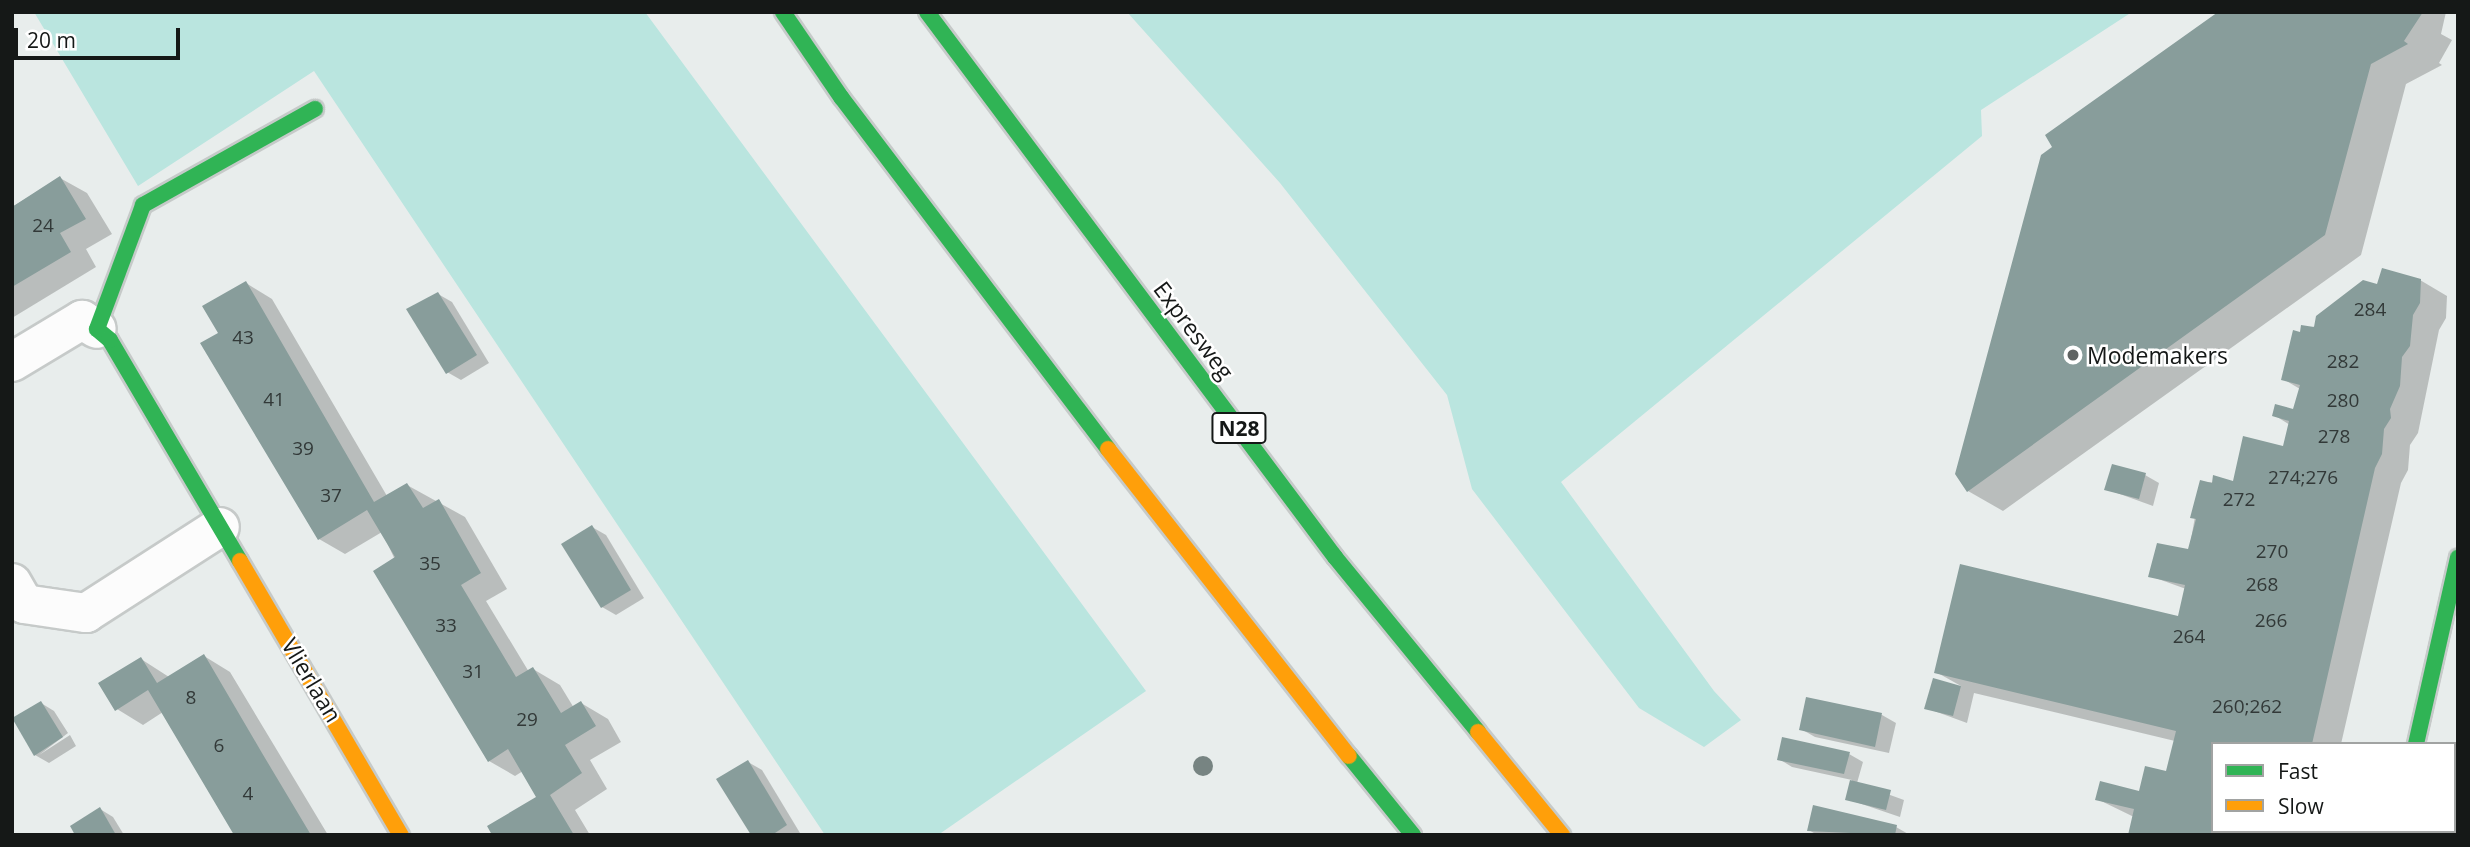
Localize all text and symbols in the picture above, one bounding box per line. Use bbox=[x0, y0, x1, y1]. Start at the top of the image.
scale bar bbox=[18, 14, 184, 58]
text: 20 m bbox=[27, 26, 76, 54]
house number: 24 bbox=[32, 215, 54, 237]
street label: Expresweg bbox=[1148, 276, 1240, 384]
house number: 284 bbox=[2354, 299, 2386, 321]
house number: 43 bbox=[232, 327, 254, 349]
place label: Modemakers bbox=[2087, 341, 2228, 369]
marker: Modemakers bbox=[2065, 347, 2081, 363]
house number: 282 bbox=[2327, 351, 2359, 373]
house number: 41 bbox=[263, 389, 285, 411]
house number: 280 bbox=[2327, 390, 2359, 412]
road number: N28 bbox=[1211, 410, 1267, 446]
house number: 278 bbox=[2318, 426, 2350, 448]
house number: 39 bbox=[292, 438, 314, 460]
house number: 274;276 bbox=[2268, 467, 2338, 489]
house number: 37 bbox=[320, 485, 342, 507]
house number: 272 bbox=[2223, 489, 2255, 511]
house number: 270 bbox=[2256, 541, 2288, 563]
house number: 35 bbox=[419, 553, 441, 575]
house number: 268 bbox=[2246, 574, 2278, 596]
house number: 266 bbox=[2255, 610, 2287, 632]
house number: 33 bbox=[435, 615, 457, 637]
house number: 264 bbox=[2173, 626, 2205, 648]
street label: Vlierlaan bbox=[276, 633, 348, 727]
house number: 31 bbox=[462, 661, 484, 683]
house number: 8 bbox=[186, 687, 196, 709]
house number: 260;262 bbox=[2212, 696, 2282, 718]
house number: 29 bbox=[516, 709, 538, 731]
house number: 6 bbox=[214, 735, 224, 757]
legend bbox=[2211, 742, 2456, 833]
text: Fast bbox=[2278, 757, 2318, 785]
house number: 4 bbox=[243, 783, 253, 805]
text: Slow bbox=[2278, 792, 2324, 820]

